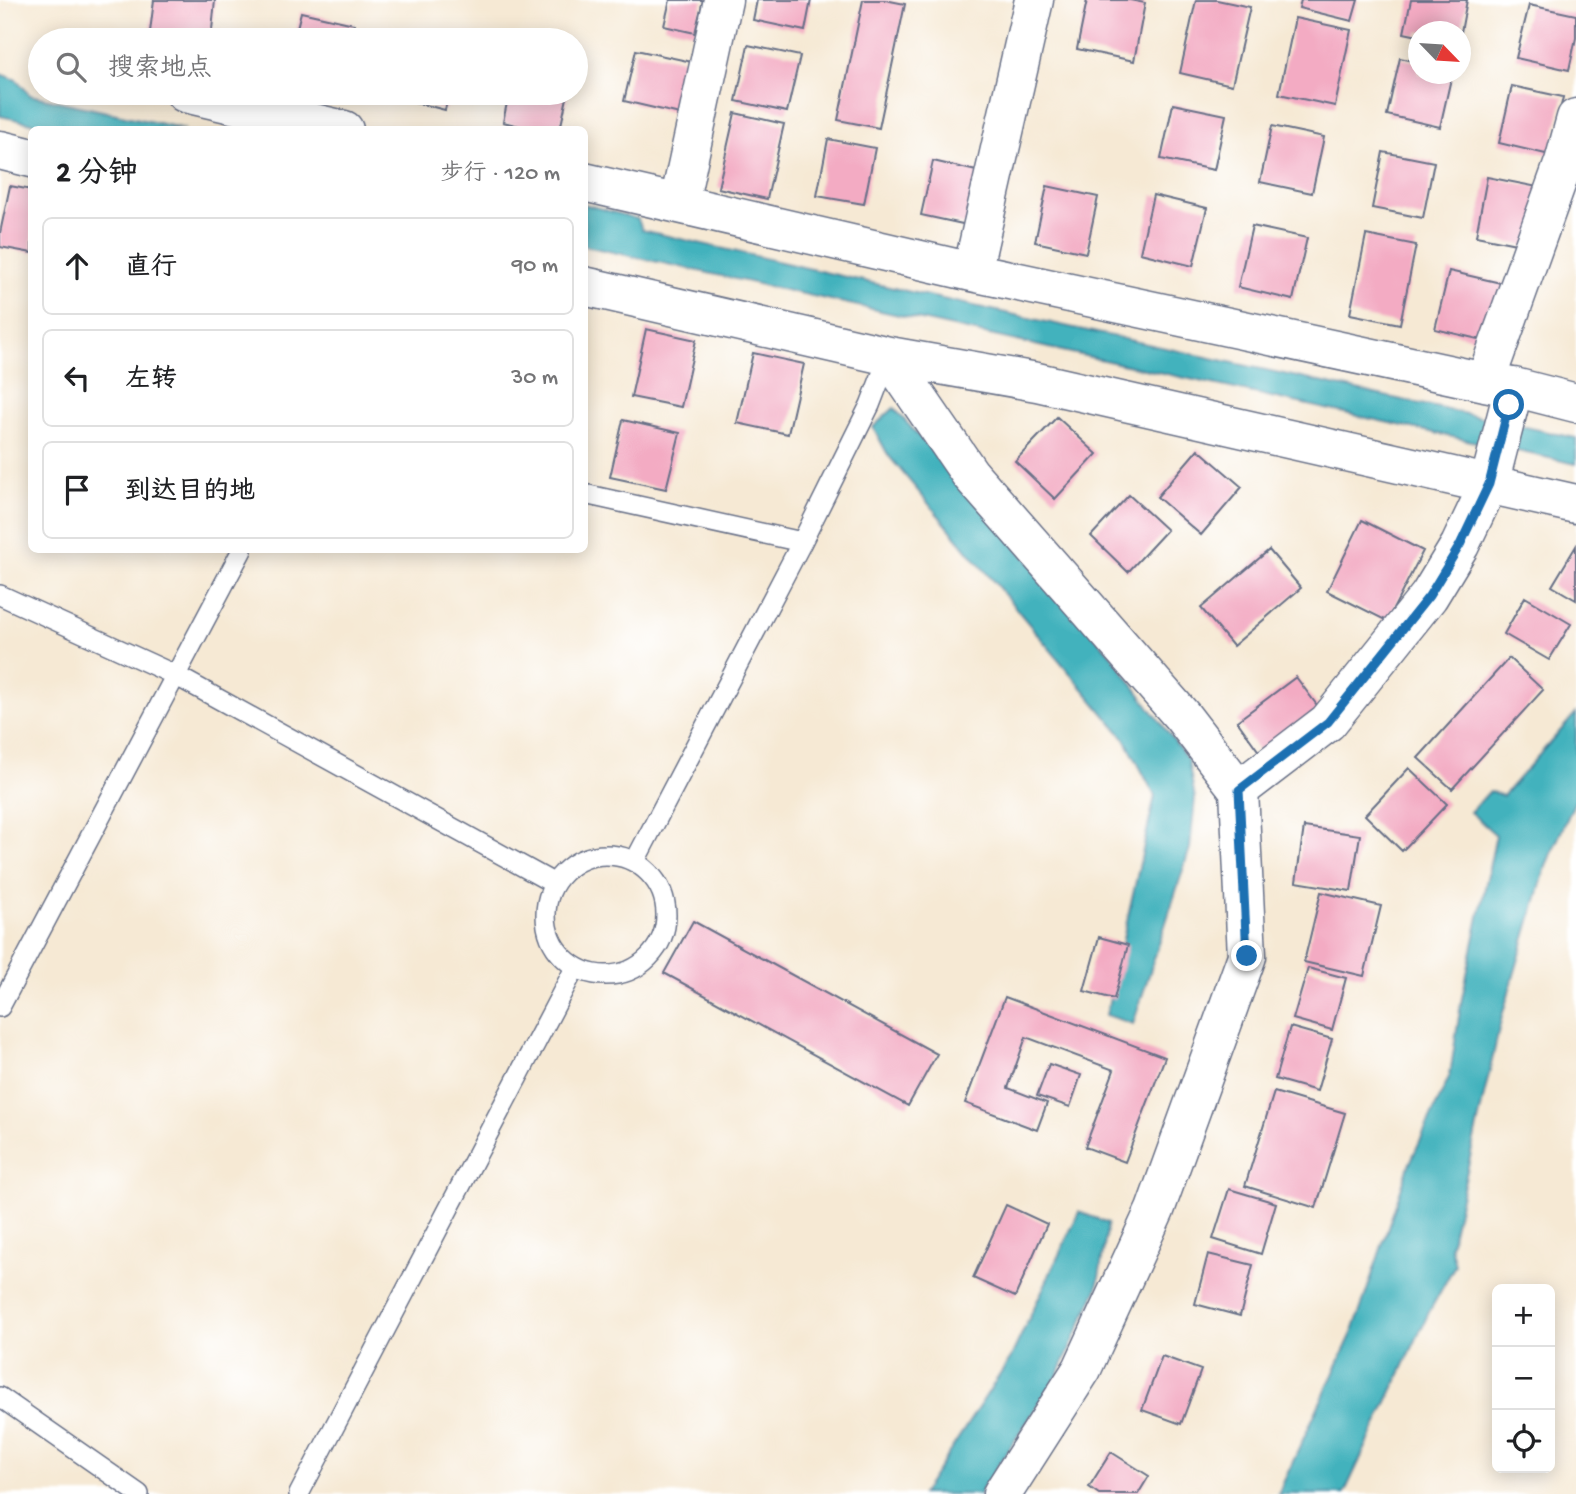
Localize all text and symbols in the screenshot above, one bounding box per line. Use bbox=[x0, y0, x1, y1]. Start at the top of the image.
north arrow bbox=[1408, 21, 1471, 84]
search box bbox=[28, 28, 588, 105]
icon: search bbox=[52, 48, 90, 86]
text: 搜索地点 bbox=[108, 55, 212, 86]
text: 2 分钟 bbox=[56, 158, 138, 193]
text: 步行 · 120 m bbox=[440, 161, 560, 188]
icon: ahead bbox=[58, 247, 96, 285]
text: 90 m bbox=[512, 253, 558, 280]
text: 直行 bbox=[125, 254, 177, 285]
icon: left bbox=[58, 359, 96, 397]
text: 30 m bbox=[511, 365, 558, 392]
text: 左转 bbox=[125, 366, 177, 397]
route start bbox=[1493, 389, 1524, 420]
icon: arrive bbox=[58, 471, 96, 509]
text: 到达目的地 bbox=[125, 478, 255, 509]
route end bbox=[1231, 940, 1262, 971]
map controls bbox=[1492, 1284, 1555, 1473]
button: + bbox=[1492, 1284, 1555, 1347]
button: − bbox=[1492, 1347, 1555, 1410]
button: locate bbox=[1492, 1410, 1555, 1473]

